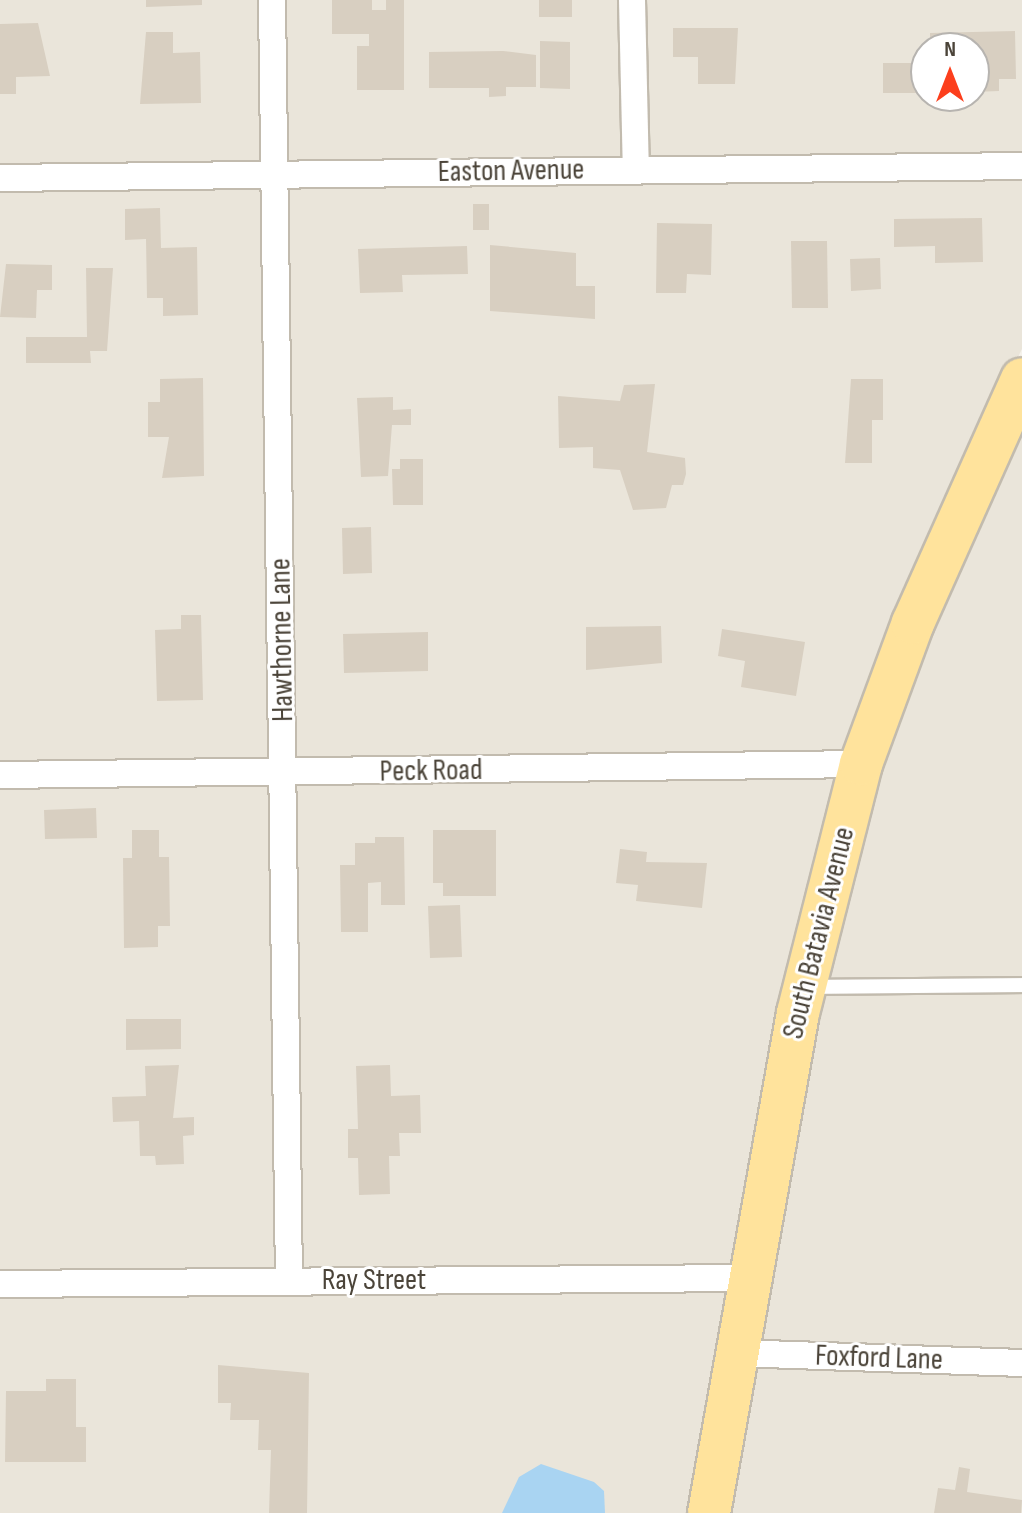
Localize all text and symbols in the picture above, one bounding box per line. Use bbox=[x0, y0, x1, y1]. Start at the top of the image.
north arrow bbox=[910, 32, 990, 112]
text: N bbox=[944, 36, 956, 63]
street label: Easton Avenue bbox=[437, 152, 585, 190]
street label: Hawthorne Lane bbox=[263, 558, 301, 722]
street label: Peck Road bbox=[379, 752, 483, 790]
street label: South Batavia Avenue bbox=[775, 823, 863, 1043]
street label: Ray Street bbox=[322, 1262, 426, 1298]
street label: Foxford Lane bbox=[815, 1338, 943, 1378]

